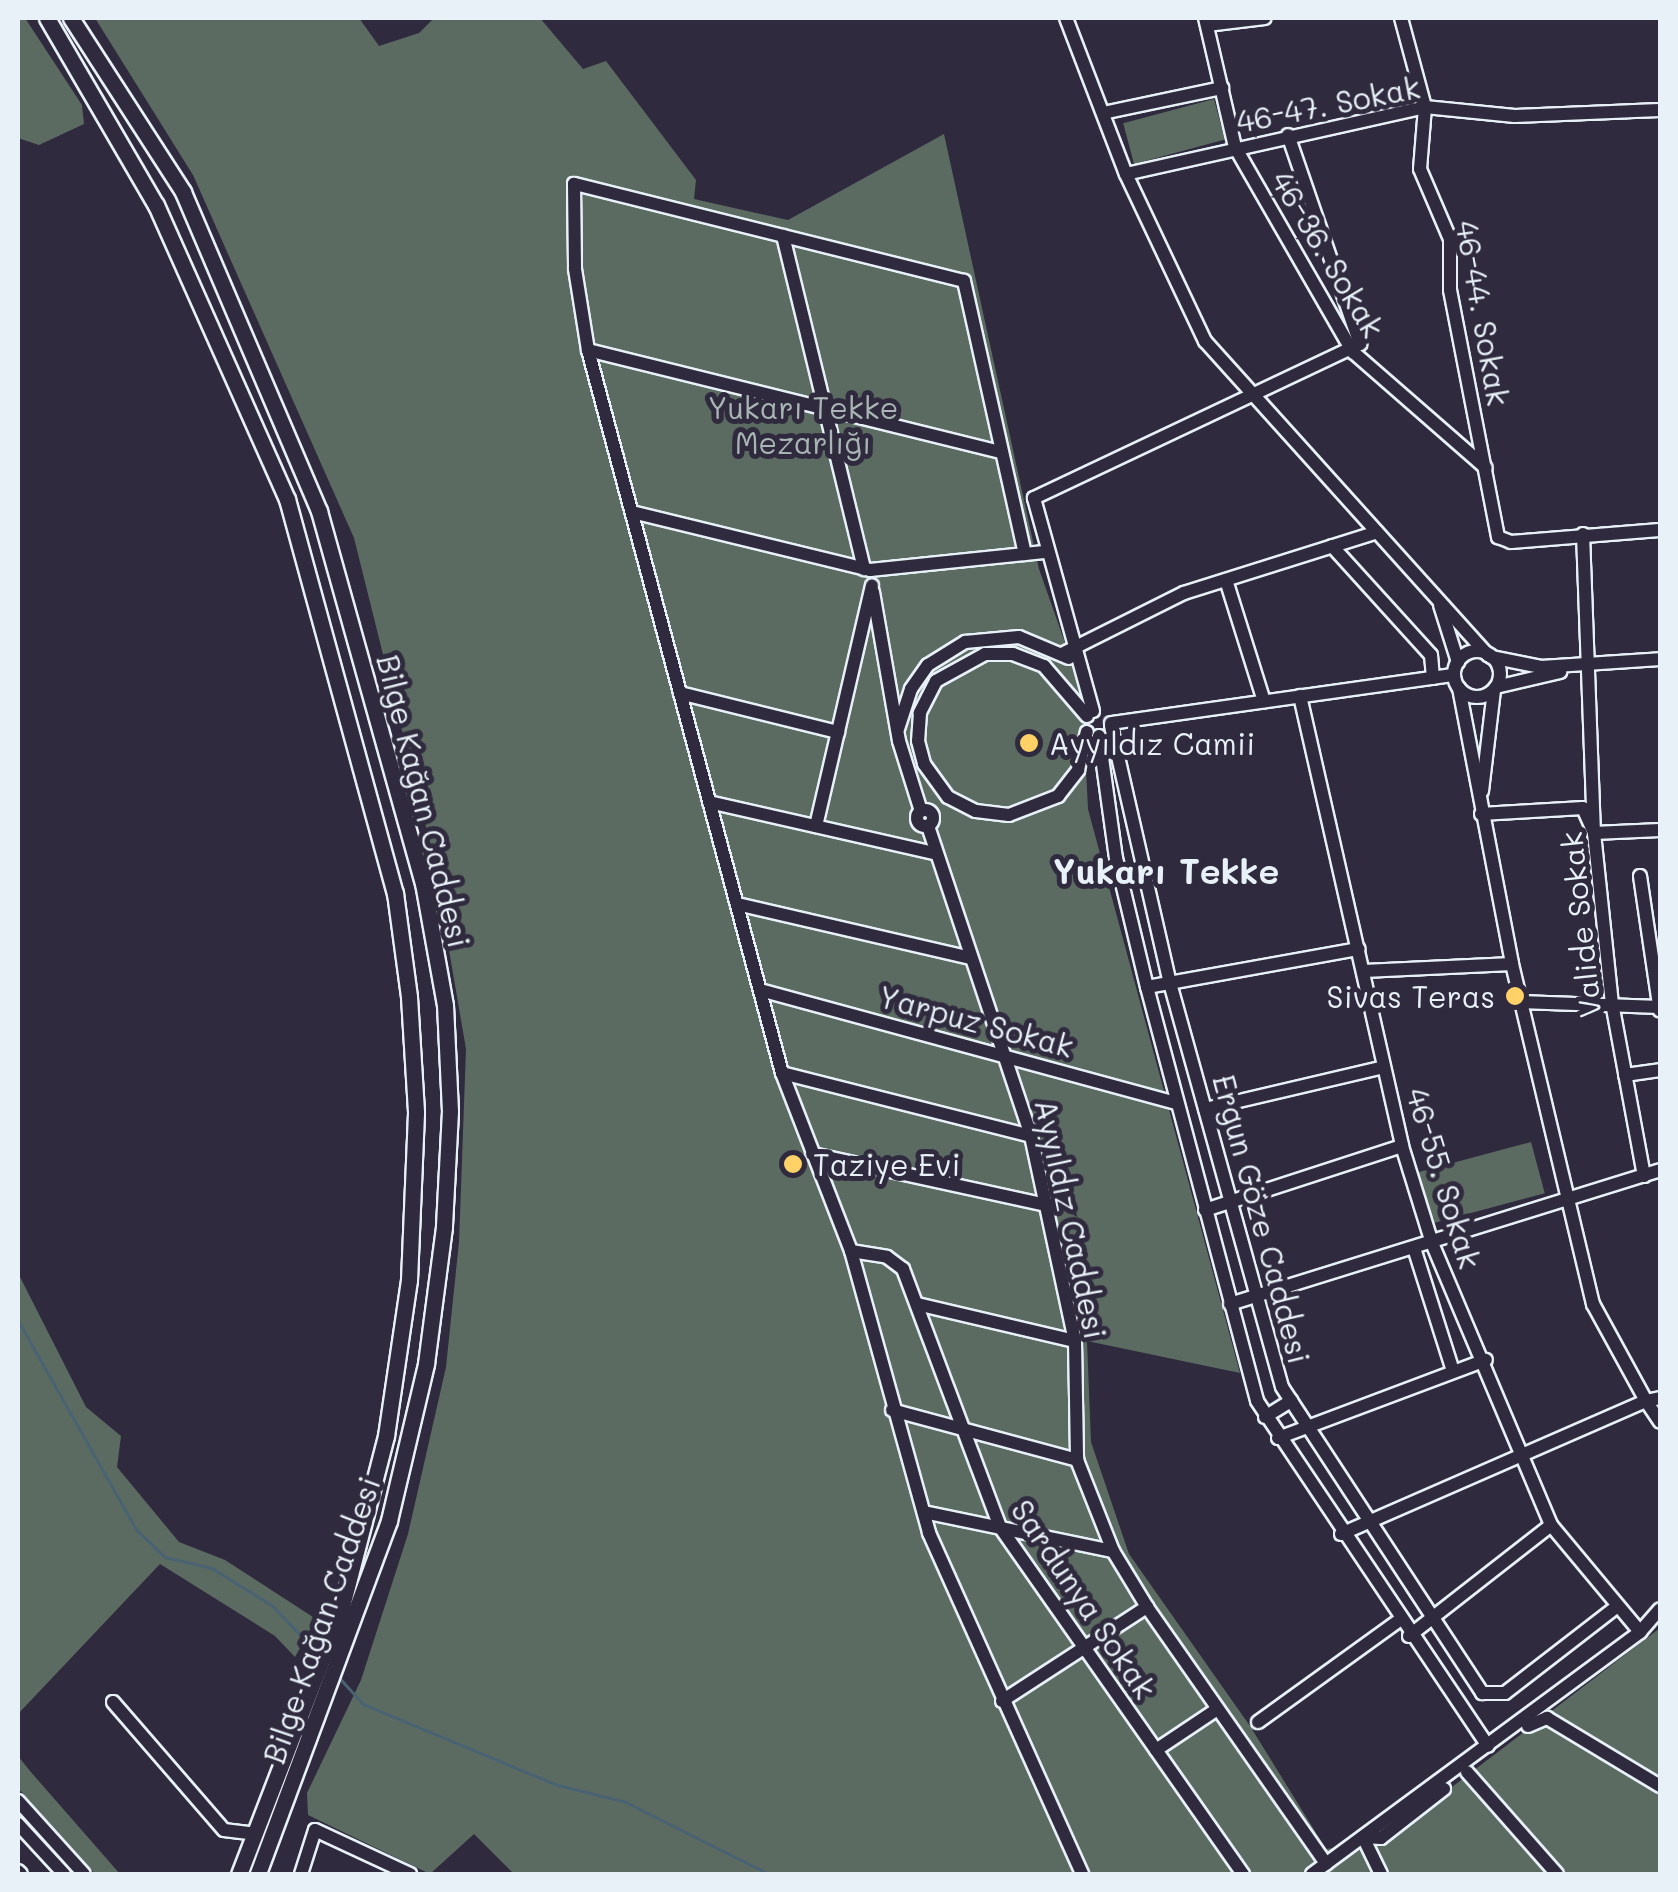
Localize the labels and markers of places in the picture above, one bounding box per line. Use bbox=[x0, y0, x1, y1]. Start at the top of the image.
place label: Ayyıldız Camii bbox=[1049, 725, 1255, 761]
marker: Ayyıldız Camii bbox=[1018, 732, 1040, 754]
place label: Sivas Teras bbox=[1327, 978, 1495, 1014]
marker: Sivas Teras bbox=[1504, 985, 1526, 1007]
place label: Taziye Evi bbox=[813, 1146, 960, 1182]
marker: Taziye Evi bbox=[782, 1153, 804, 1175]

